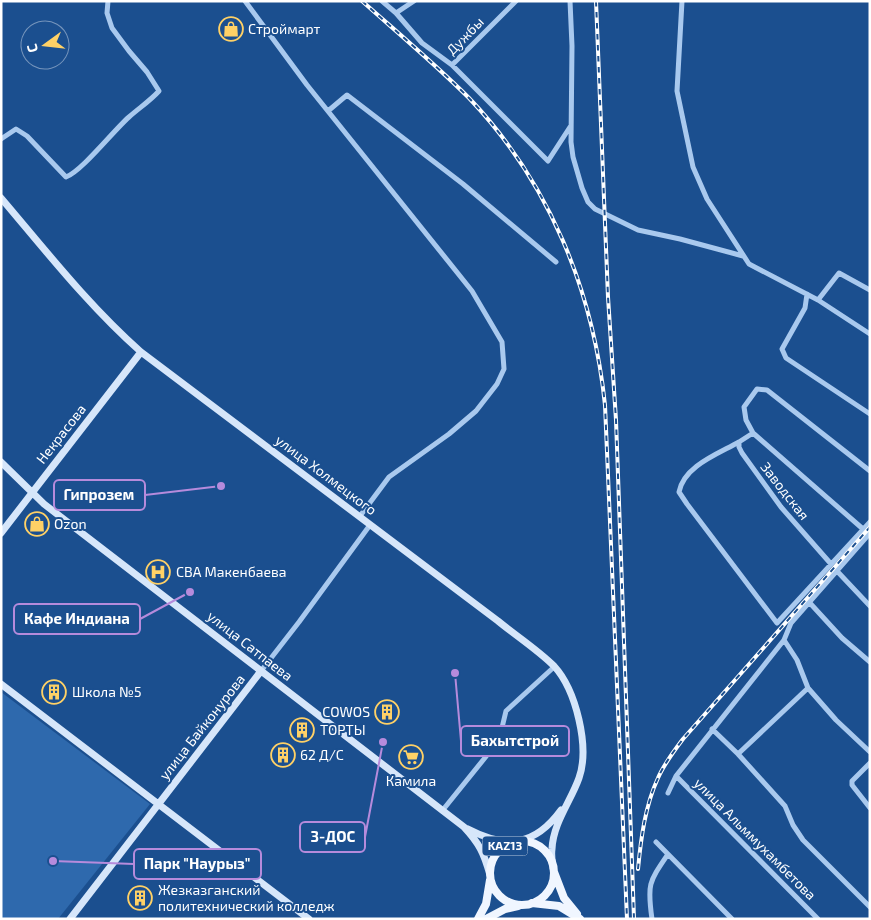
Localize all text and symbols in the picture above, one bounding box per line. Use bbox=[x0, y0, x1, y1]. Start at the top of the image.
street label: Дужбы bbox=[442, 13, 487, 58]
shop icon: Строймарт bbox=[218, 16, 244, 42]
north arrow bbox=[20, 20, 70, 70]
place label: Строймарт bbox=[248, 20, 321, 37]
text: С bbox=[23, 42, 41, 55]
street label: Некрасова bbox=[32, 401, 89, 467]
street label: улица Холмецкого bbox=[272, 431, 380, 518]
street label: Заводская bbox=[757, 458, 813, 523]
callout: Гипрозем bbox=[54, 480, 145, 510]
text: Гипрозем bbox=[64, 485, 134, 503]
shop icon: Ozon bbox=[24, 511, 50, 537]
place label: Ozon bbox=[54, 515, 87, 532]
hospital icon: СВА Макенбаева bbox=[145, 559, 171, 585]
place label: СВА Макенбаева bbox=[176, 563, 286, 580]
callout: Кафе Индиана bbox=[14, 604, 140, 634]
street label: улица Сатпаева bbox=[204, 607, 296, 684]
text: Кафе Индиана bbox=[24, 609, 130, 627]
street label: улица Байконурова bbox=[155, 671, 248, 783]
building icon: Школа №5 bbox=[41, 679, 67, 705]
place label: Школа №5 bbox=[72, 683, 142, 700]
building icon: COWOS bbox=[374, 699, 400, 725]
place label: COWOS bbox=[322, 703, 370, 720]
building icon: ТОРТЫ bbox=[289, 717, 315, 743]
place label: ТОРТЫ bbox=[320, 721, 366, 738]
callout: Бахытстрой bbox=[461, 726, 569, 756]
text: Бахытстрой bbox=[471, 731, 559, 749]
building icon: 62 Д/С bbox=[270, 742, 296, 768]
supermarket icon: Камила bbox=[398, 744, 424, 770]
place label: 62 Д/С bbox=[300, 746, 344, 763]
place label: Камила bbox=[386, 772, 436, 789]
street label: улица Альммухамбетова bbox=[691, 774, 820, 903]
callout: 3-ДОС bbox=[300, 822, 365, 852]
text: 3-ДОС bbox=[311, 827, 356, 845]
road number: KAZ13 bbox=[482, 836, 528, 856]
callout: Парк "Наурыз" bbox=[134, 849, 261, 879]
text: Парк "Наурыз" bbox=[144, 854, 250, 872]
place label: Жезказганский политехнический колледж bbox=[158, 881, 335, 914]
building icon: Жезказганский политехнический колледж bbox=[127, 885, 153, 911]

